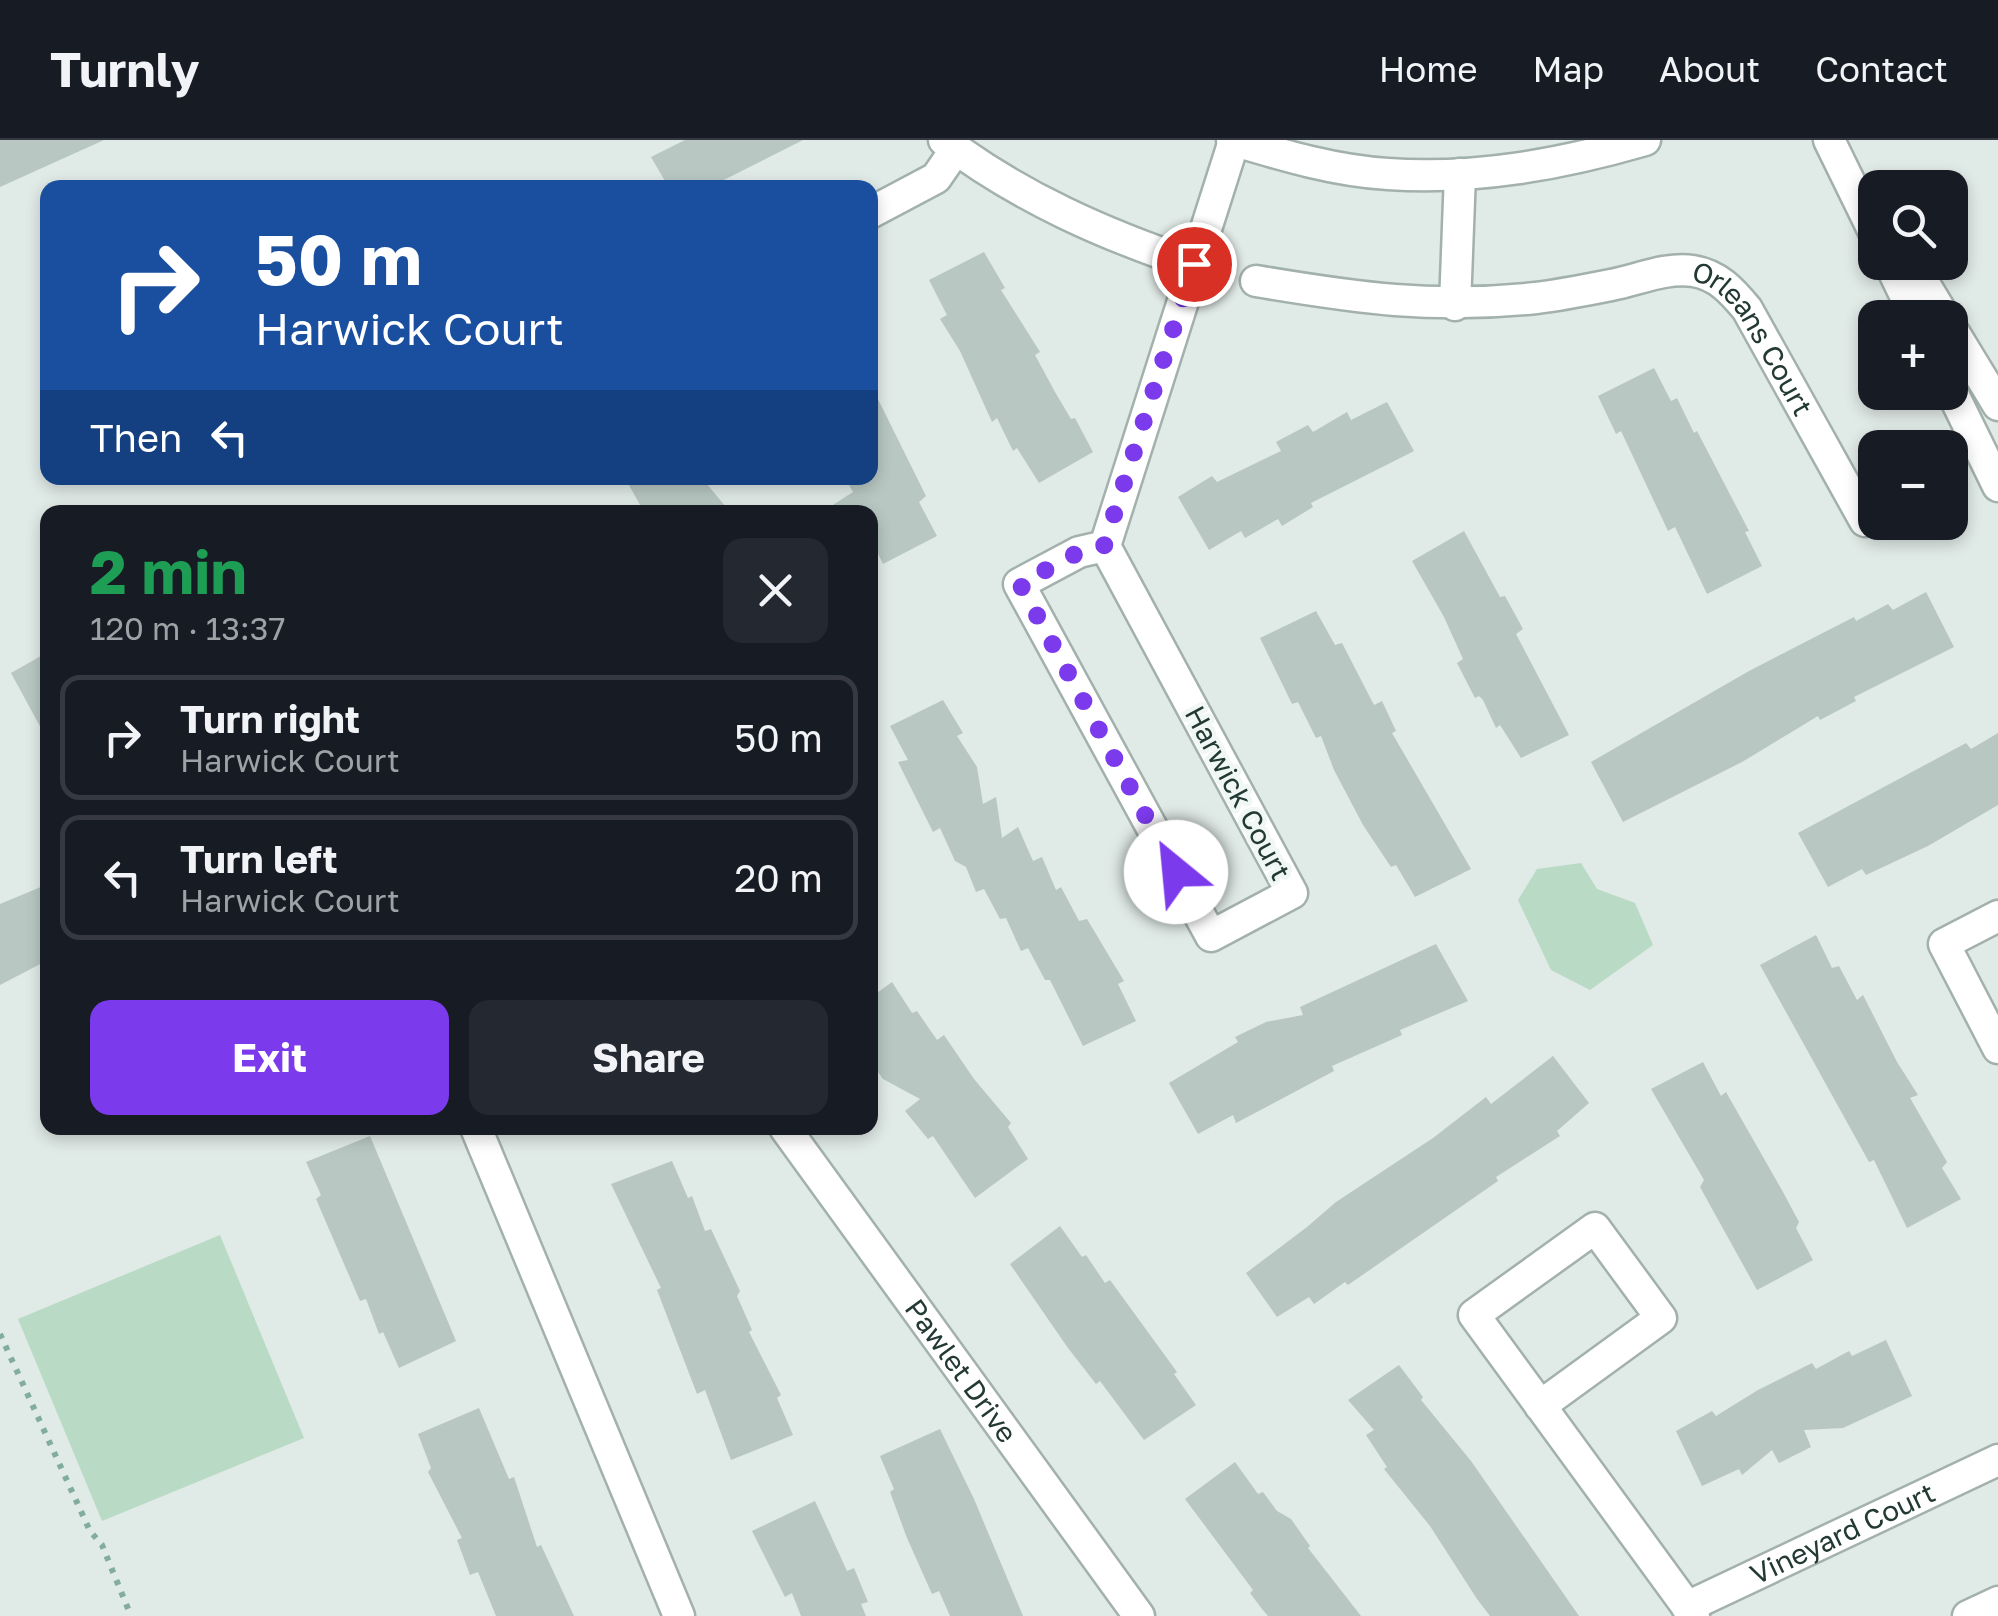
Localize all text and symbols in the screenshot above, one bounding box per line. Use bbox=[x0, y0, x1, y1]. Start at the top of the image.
text: Turnly bbox=[50, 40, 200, 98]
text: Home bbox=[1379, 48, 1478, 90]
text: Map bbox=[1533, 48, 1604, 90]
text: About bbox=[1659, 48, 1760, 90]
text: Contact bbox=[1815, 48, 1948, 90]
map controls bbox=[1858, 170, 1968, 540]
button: search bbox=[1858, 170, 1968, 280]
text: 50 m bbox=[255, 216, 422, 300]
icon: right bbox=[90, 220, 220, 350]
pin bbox=[1152, 222, 1237, 307]
icon: arrive bbox=[1167, 237, 1222, 292]
street label: Orleans Court bbox=[1688, 254, 1820, 421]
button: + bbox=[1858, 300, 1968, 410]
text: Harwick Court bbox=[255, 301, 564, 355]
icon: left bbox=[202, 410, 257, 465]
text: Then bbox=[90, 415, 182, 460]
button: − bbox=[1858, 430, 1968, 540]
text: 2 min bbox=[90, 535, 247, 607]
button: close bbox=[723, 538, 828, 643]
text: 120 m · 13:37 bbox=[90, 609, 285, 647]
text: Turn right bbox=[180, 696, 360, 741]
street label: Harwick Court bbox=[1179, 700, 1298, 885]
icon: right bbox=[95, 710, 150, 765]
text: 50 m bbox=[734, 715, 823, 760]
text: Harwick Court bbox=[180, 741, 400, 779]
position arrow bbox=[1124, 820, 1228, 924]
text: Turn left bbox=[180, 836, 338, 881]
icon: left bbox=[95, 850, 150, 905]
text: 20 m bbox=[734, 855, 823, 900]
text: Harwick Court bbox=[180, 881, 400, 919]
button: Exit bbox=[90, 1000, 449, 1115]
button: Share bbox=[469, 1000, 828, 1115]
street label: Pawlet Drive bbox=[899, 1293, 1024, 1449]
street label: Vineyard Court bbox=[1745, 1475, 1940, 1591]

